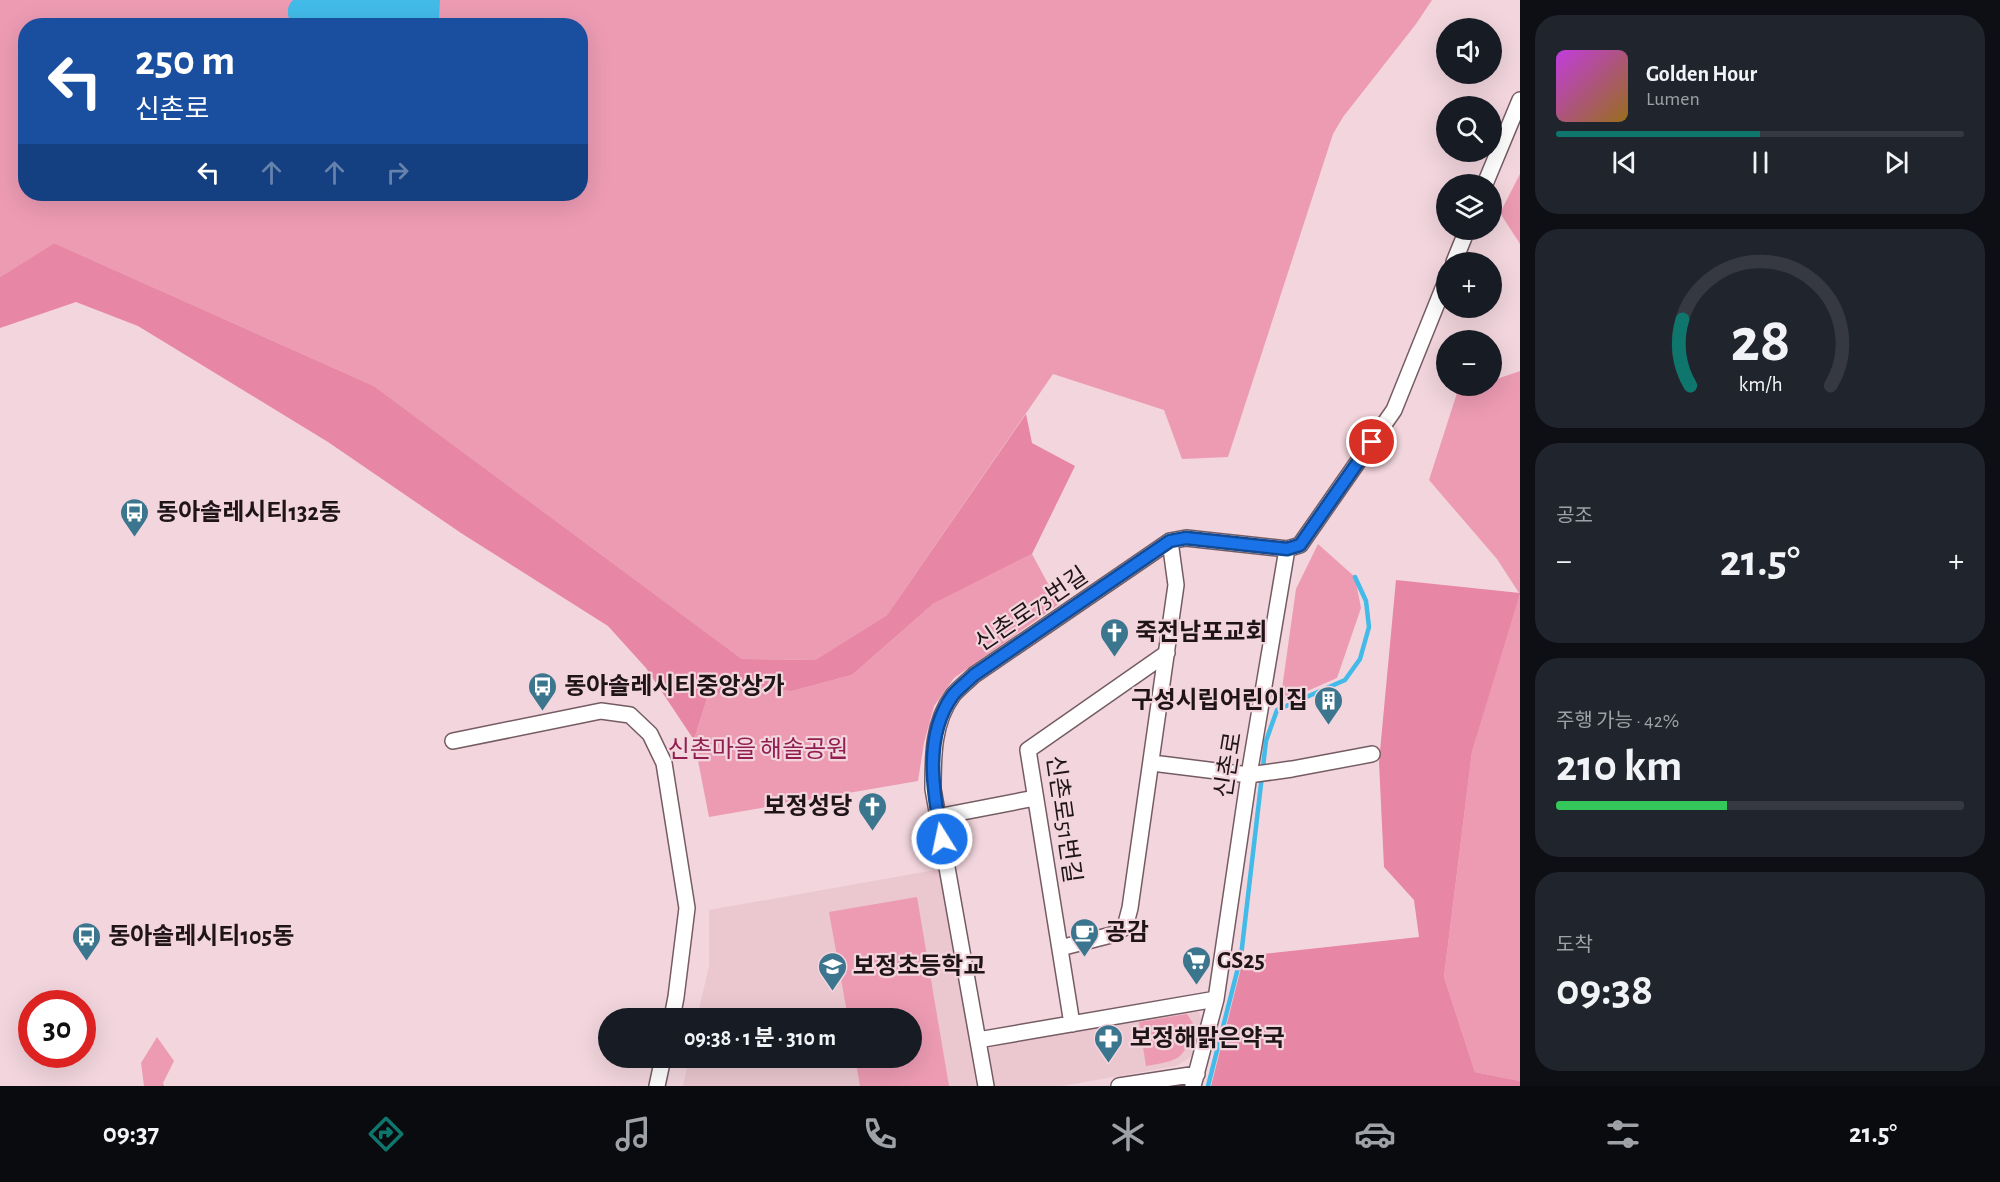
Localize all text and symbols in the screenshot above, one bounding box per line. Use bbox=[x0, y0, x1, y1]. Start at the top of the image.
map controls bbox=[1436, 18, 1502, 396]
button: sound bbox=[1436, 18, 1502, 84]
text: 250 m bbox=[135, 40, 235, 82]
icon: left bbox=[36, 42, 114, 120]
text: Golden Hour bbox=[1646, 63, 1757, 85]
text: Lumen bbox=[1646, 89, 1700, 109]
text: 신촌로 bbox=[135, 96, 210, 123]
button: search bbox=[1436, 96, 1502, 162]
icon: previous bbox=[1608, 146, 1641, 179]
icon: pause bbox=[1744, 146, 1777, 179]
icon: next bbox=[1880, 146, 1913, 179]
icon: left bbox=[192, 156, 225, 189]
icon: ahead bbox=[255, 156, 288, 189]
icon: ahead bbox=[318, 156, 351, 189]
icon: right bbox=[381, 156, 414, 189]
button: layers bbox=[1436, 174, 1502, 240]
button: + bbox=[1436, 252, 1502, 318]
text: 28 bbox=[1730, 310, 1790, 372]
button: − bbox=[1436, 330, 1502, 396]
text: km/h bbox=[1738, 374, 1782, 395]
pin bbox=[1346, 416, 1397, 467]
icon: arrive bbox=[1355, 425, 1388, 458]
bus stop icon: 동아솔레시티132동 bbox=[119, 496, 151, 538]
place label: 동아솔레시티132동 bbox=[156, 499, 341, 525]
text: 공조 bbox=[1556, 506, 1593, 526]
text: 21.5° bbox=[1720, 539, 1800, 584]
text: − bbox=[1556, 545, 1572, 578]
text: + bbox=[1948, 545, 1964, 578]
street label: 신촌로73번길 bbox=[970, 563, 1092, 656]
church icon: 죽전남포교회 bbox=[1098, 616, 1130, 658]
place label: 죽전남포교회 bbox=[1135, 619, 1267, 645]
bus stop icon: 동아솔레시티중앙상가 bbox=[527, 670, 559, 712]
place label: 동아솔레시티중앙상가 bbox=[564, 673, 785, 699]
building icon: 구성시립어린이집 bbox=[1313, 684, 1345, 726]
place label: 구성시립어린이집 bbox=[1131, 687, 1308, 713]
text: 주행 가능 · 42% bbox=[1556, 711, 1679, 731]
street label: 신촌로 bbox=[1211, 730, 1246, 800]
park label: 신촌마을 해솔공원 bbox=[668, 737, 848, 762]
text: 210 km bbox=[1556, 744, 1682, 789]
street label: 신촌로51번길 bbox=[1042, 754, 1085, 885]
church icon: 보정성당 bbox=[857, 790, 889, 832]
place label: 보정성당 bbox=[764, 793, 852, 819]
position arrow bbox=[910, 807, 974, 871]
cafe icon: 공감 bbox=[1068, 916, 1100, 958]
bus stop icon: 동아솔레시티105동 bbox=[71, 920, 103, 962]
place label: 공감 bbox=[1105, 920, 1149, 945]
place label: 동아솔레시티105동 bbox=[108, 923, 294, 949]
text: 도착 bbox=[1556, 935, 1593, 955]
supermarket icon: GS25 bbox=[1180, 944, 1212, 986]
place label: GS25 bbox=[1217, 949, 1265, 973]
school or university icon: 보정초등학교 bbox=[816, 950, 848, 992]
place label: 보정초등학교 bbox=[853, 953, 985, 979]
text: 09:38 bbox=[1556, 968, 1653, 1013]
speed limit sign: 30 bbox=[18, 990, 96, 1068]
pharmacy icon: 보정해맑은약국 bbox=[1093, 1022, 1125, 1064]
place label: 보정해맑은약국 bbox=[1130, 1025, 1285, 1051]
text: 09:38 · 1 분 · 310 m bbox=[684, 1027, 836, 1049]
icon: directions bbox=[365, 1113, 407, 1155]
icon: music bbox=[612, 1113, 654, 1155]
icon: phone bbox=[859, 1113, 901, 1155]
icon: climate bbox=[1107, 1113, 1149, 1155]
icon: car bbox=[1354, 1113, 1396, 1155]
icon: filters bbox=[1602, 1113, 1644, 1155]
text: 09:37 bbox=[103, 1120, 159, 1147]
text: 21.5° bbox=[1849, 1120, 1897, 1147]

